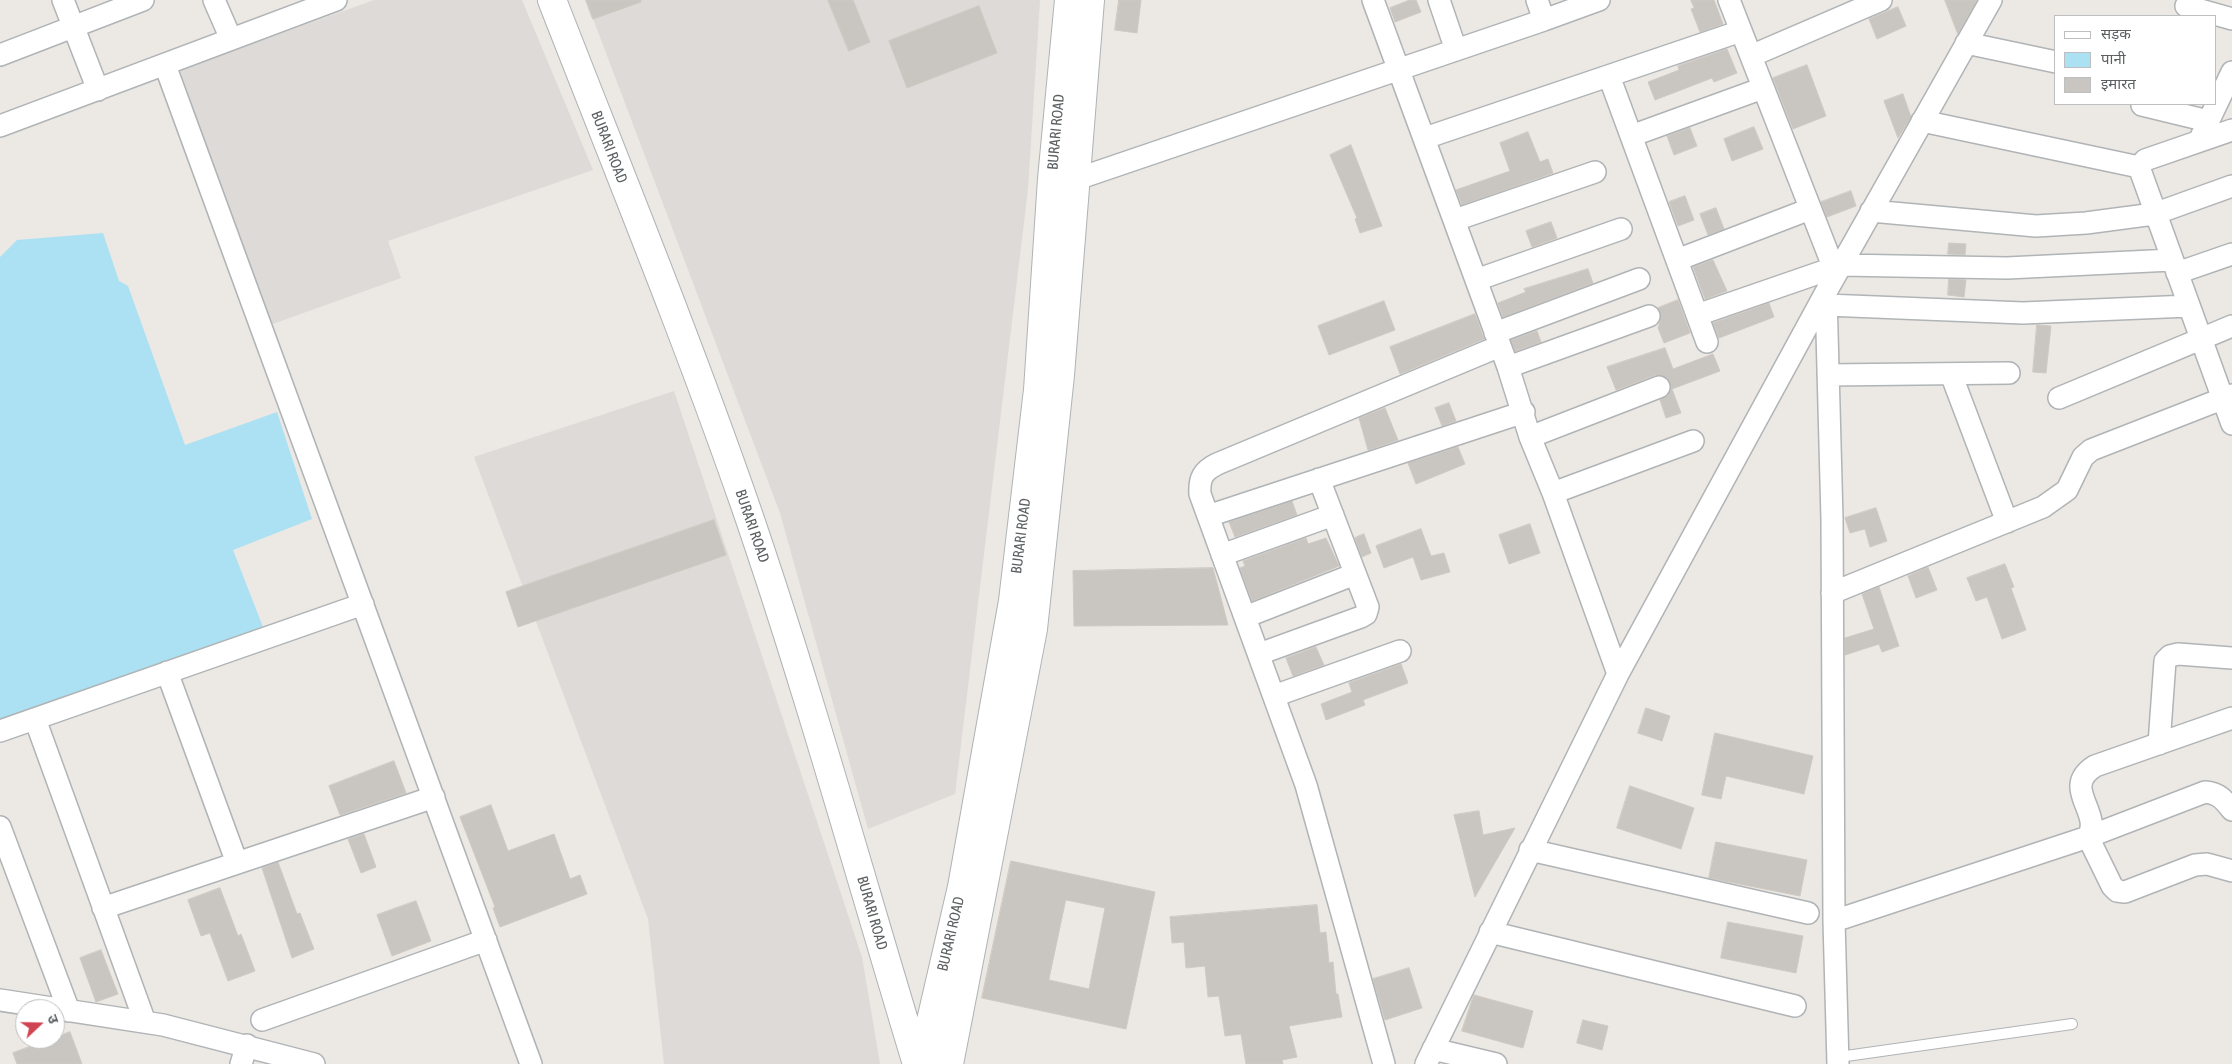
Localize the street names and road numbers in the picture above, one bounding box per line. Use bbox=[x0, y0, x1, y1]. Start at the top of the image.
street label: BURARI ROAD bbox=[1044, 93, 1068, 171]
street label: BURARI ROAD bbox=[587, 108, 631, 186]
street label: BURARI ROAD bbox=[731, 487, 773, 565]
street label: BURARI ROAD bbox=[1007, 497, 1035, 575]
street label: BURARI ROAD bbox=[853, 874, 891, 952]
street label: BURARI ROAD bbox=[934, 895, 968, 973]

